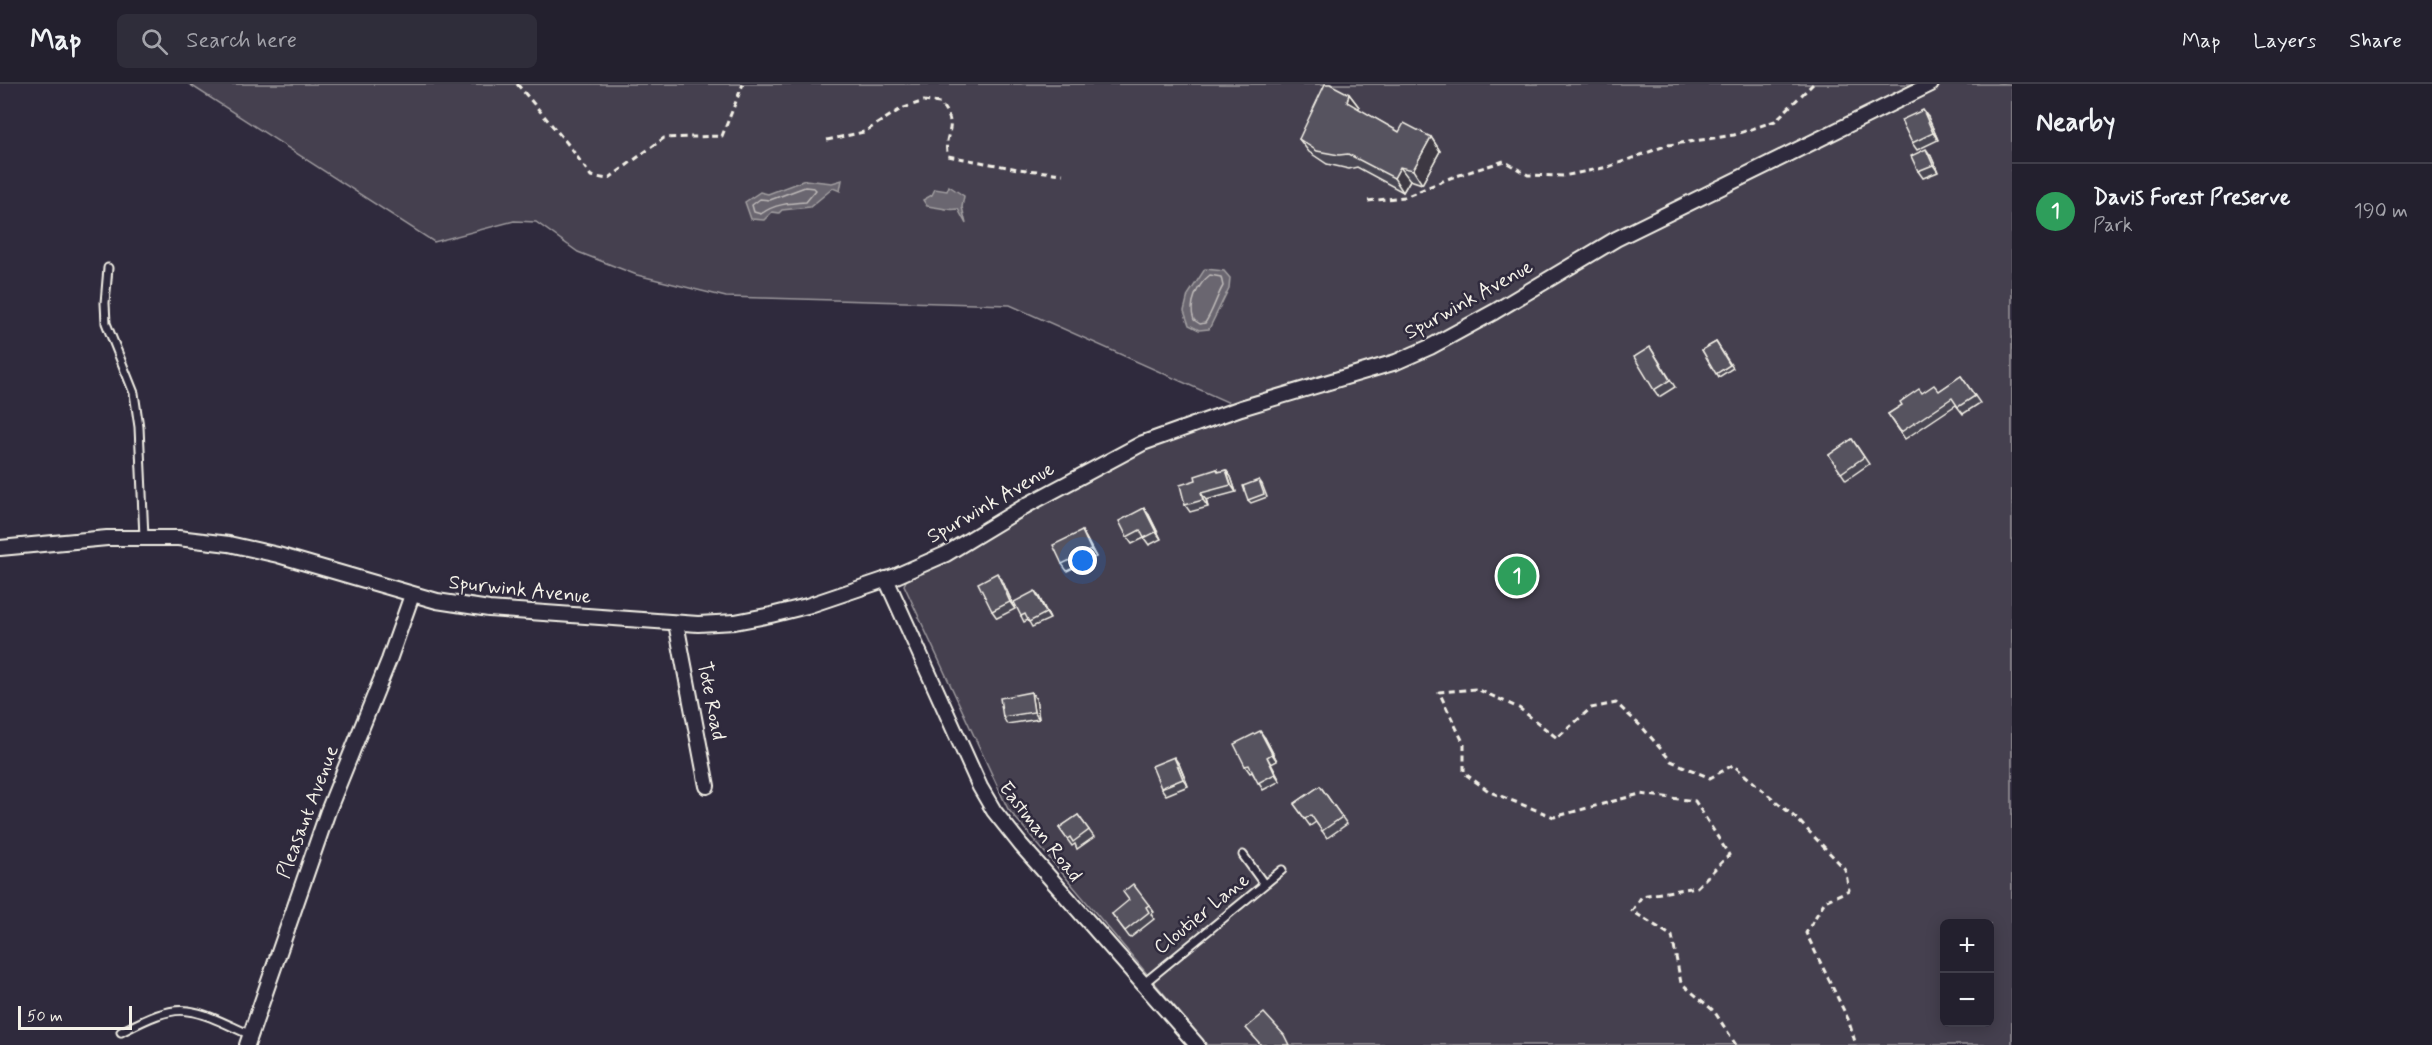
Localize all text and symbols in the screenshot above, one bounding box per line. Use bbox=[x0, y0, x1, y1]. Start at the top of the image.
search box bbox=[117, 14, 537, 68]
text: Map bbox=[30, 23, 81, 60]
icon: search bbox=[138, 25, 171, 58]
text: Search here bbox=[186, 27, 297, 55]
text: Map bbox=[2182, 27, 2220, 55]
text: Layers bbox=[2253, 27, 2316, 55]
text: Share bbox=[2349, 27, 2402, 55]
text: Nearby bbox=[2036, 106, 2115, 140]
text: Davis Forest Preserve bbox=[2093, 184, 2290, 212]
text: 1 bbox=[2051, 198, 2060, 225]
text: 190 m bbox=[2354, 198, 2408, 225]
text: Park bbox=[2093, 212, 2133, 239]
street label: Spurwink Avenue bbox=[1400, 253, 1538, 347]
street label: Spurwink Avenue bbox=[922, 456, 1060, 550]
your location bbox=[1068, 546, 1097, 575]
pin: 1 bbox=[1498, 554, 1537, 598]
street label: Spurwink Avenue bbox=[447, 569, 593, 611]
street label: Tote Road bbox=[690, 659, 732, 743]
street label: Pleasant Avenue bbox=[270, 741, 346, 882]
street label: Eastman Road bbox=[992, 776, 1088, 888]
street label: Cloutier Lane bbox=[1148, 867, 1256, 961]
map controls bbox=[1940, 919, 1994, 1027]
button: + bbox=[1940, 919, 1994, 973]
button: − bbox=[1940, 973, 1994, 1027]
scale bar bbox=[18, 1003, 132, 1030]
text: 50 m bbox=[27, 1006, 63, 1027]

